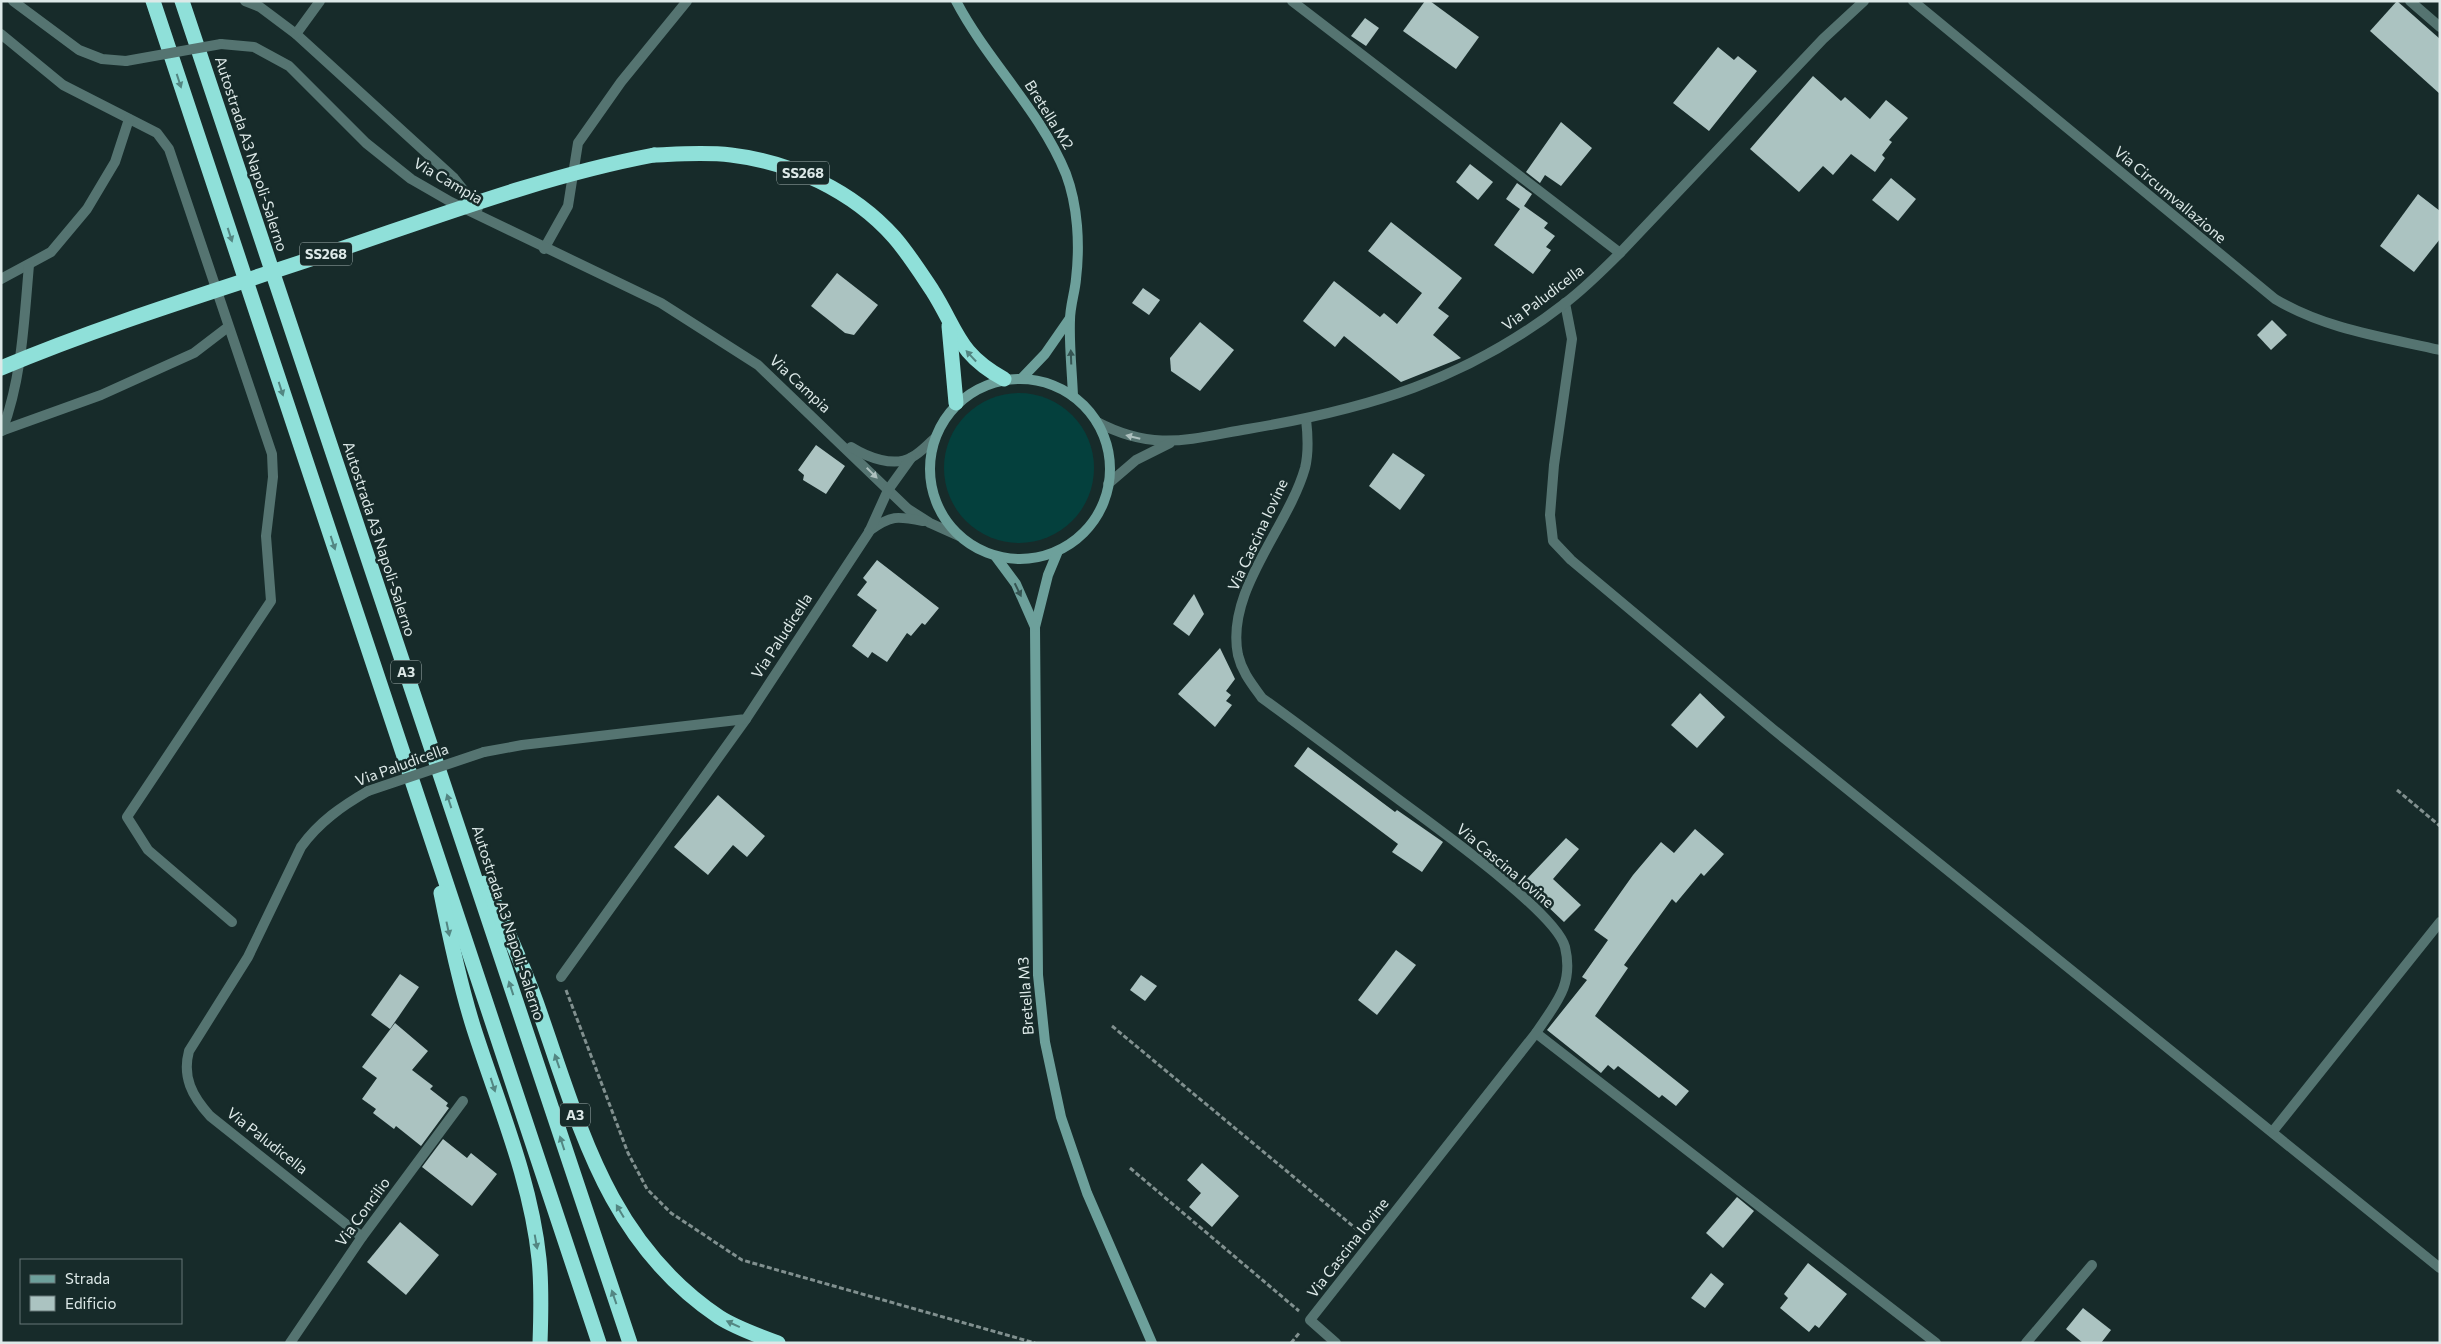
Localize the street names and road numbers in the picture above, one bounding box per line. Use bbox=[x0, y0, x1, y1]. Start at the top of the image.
street label: Autostrada A3 Napoli-Salerno bbox=[212, 54, 292, 254]
street label: Bretella M2 bbox=[1021, 77, 1078, 152]
street label: Via Circumvallazione bbox=[2111, 142, 2231, 247]
street label: Via Campia bbox=[411, 153, 486, 207]
road number: SS268 bbox=[777, 162, 829, 184]
road number: SS268 bbox=[300, 242, 352, 266]
street label: Via Paludicella bbox=[1498, 261, 1587, 334]
street label: Via Campia bbox=[767, 351, 835, 416]
street label: Autostrada A3 Napoli-Salerno bbox=[340, 439, 420, 639]
street label: Via Cascina Iovine bbox=[1223, 476, 1291, 593]
street label: Via Paludicella bbox=[747, 590, 815, 681]
road number: A3 bbox=[391, 660, 421, 684]
street label: Via Paludicella bbox=[353, 739, 451, 789]
street label: Via Cascina Iovine bbox=[1453, 819, 1558, 911]
street label: Autostrada A3 Napoli-Salerno bbox=[469, 823, 549, 1023]
street label: Bretella M3 bbox=[1013, 956, 1037, 1036]
street label: Via Paludicella bbox=[224, 1103, 312, 1177]
road number: A3 bbox=[560, 1104, 590, 1126]
street label: Via Concilio bbox=[331, 1173, 393, 1249]
street label: Via Cascina Iovine bbox=[1303, 1194, 1392, 1301]

